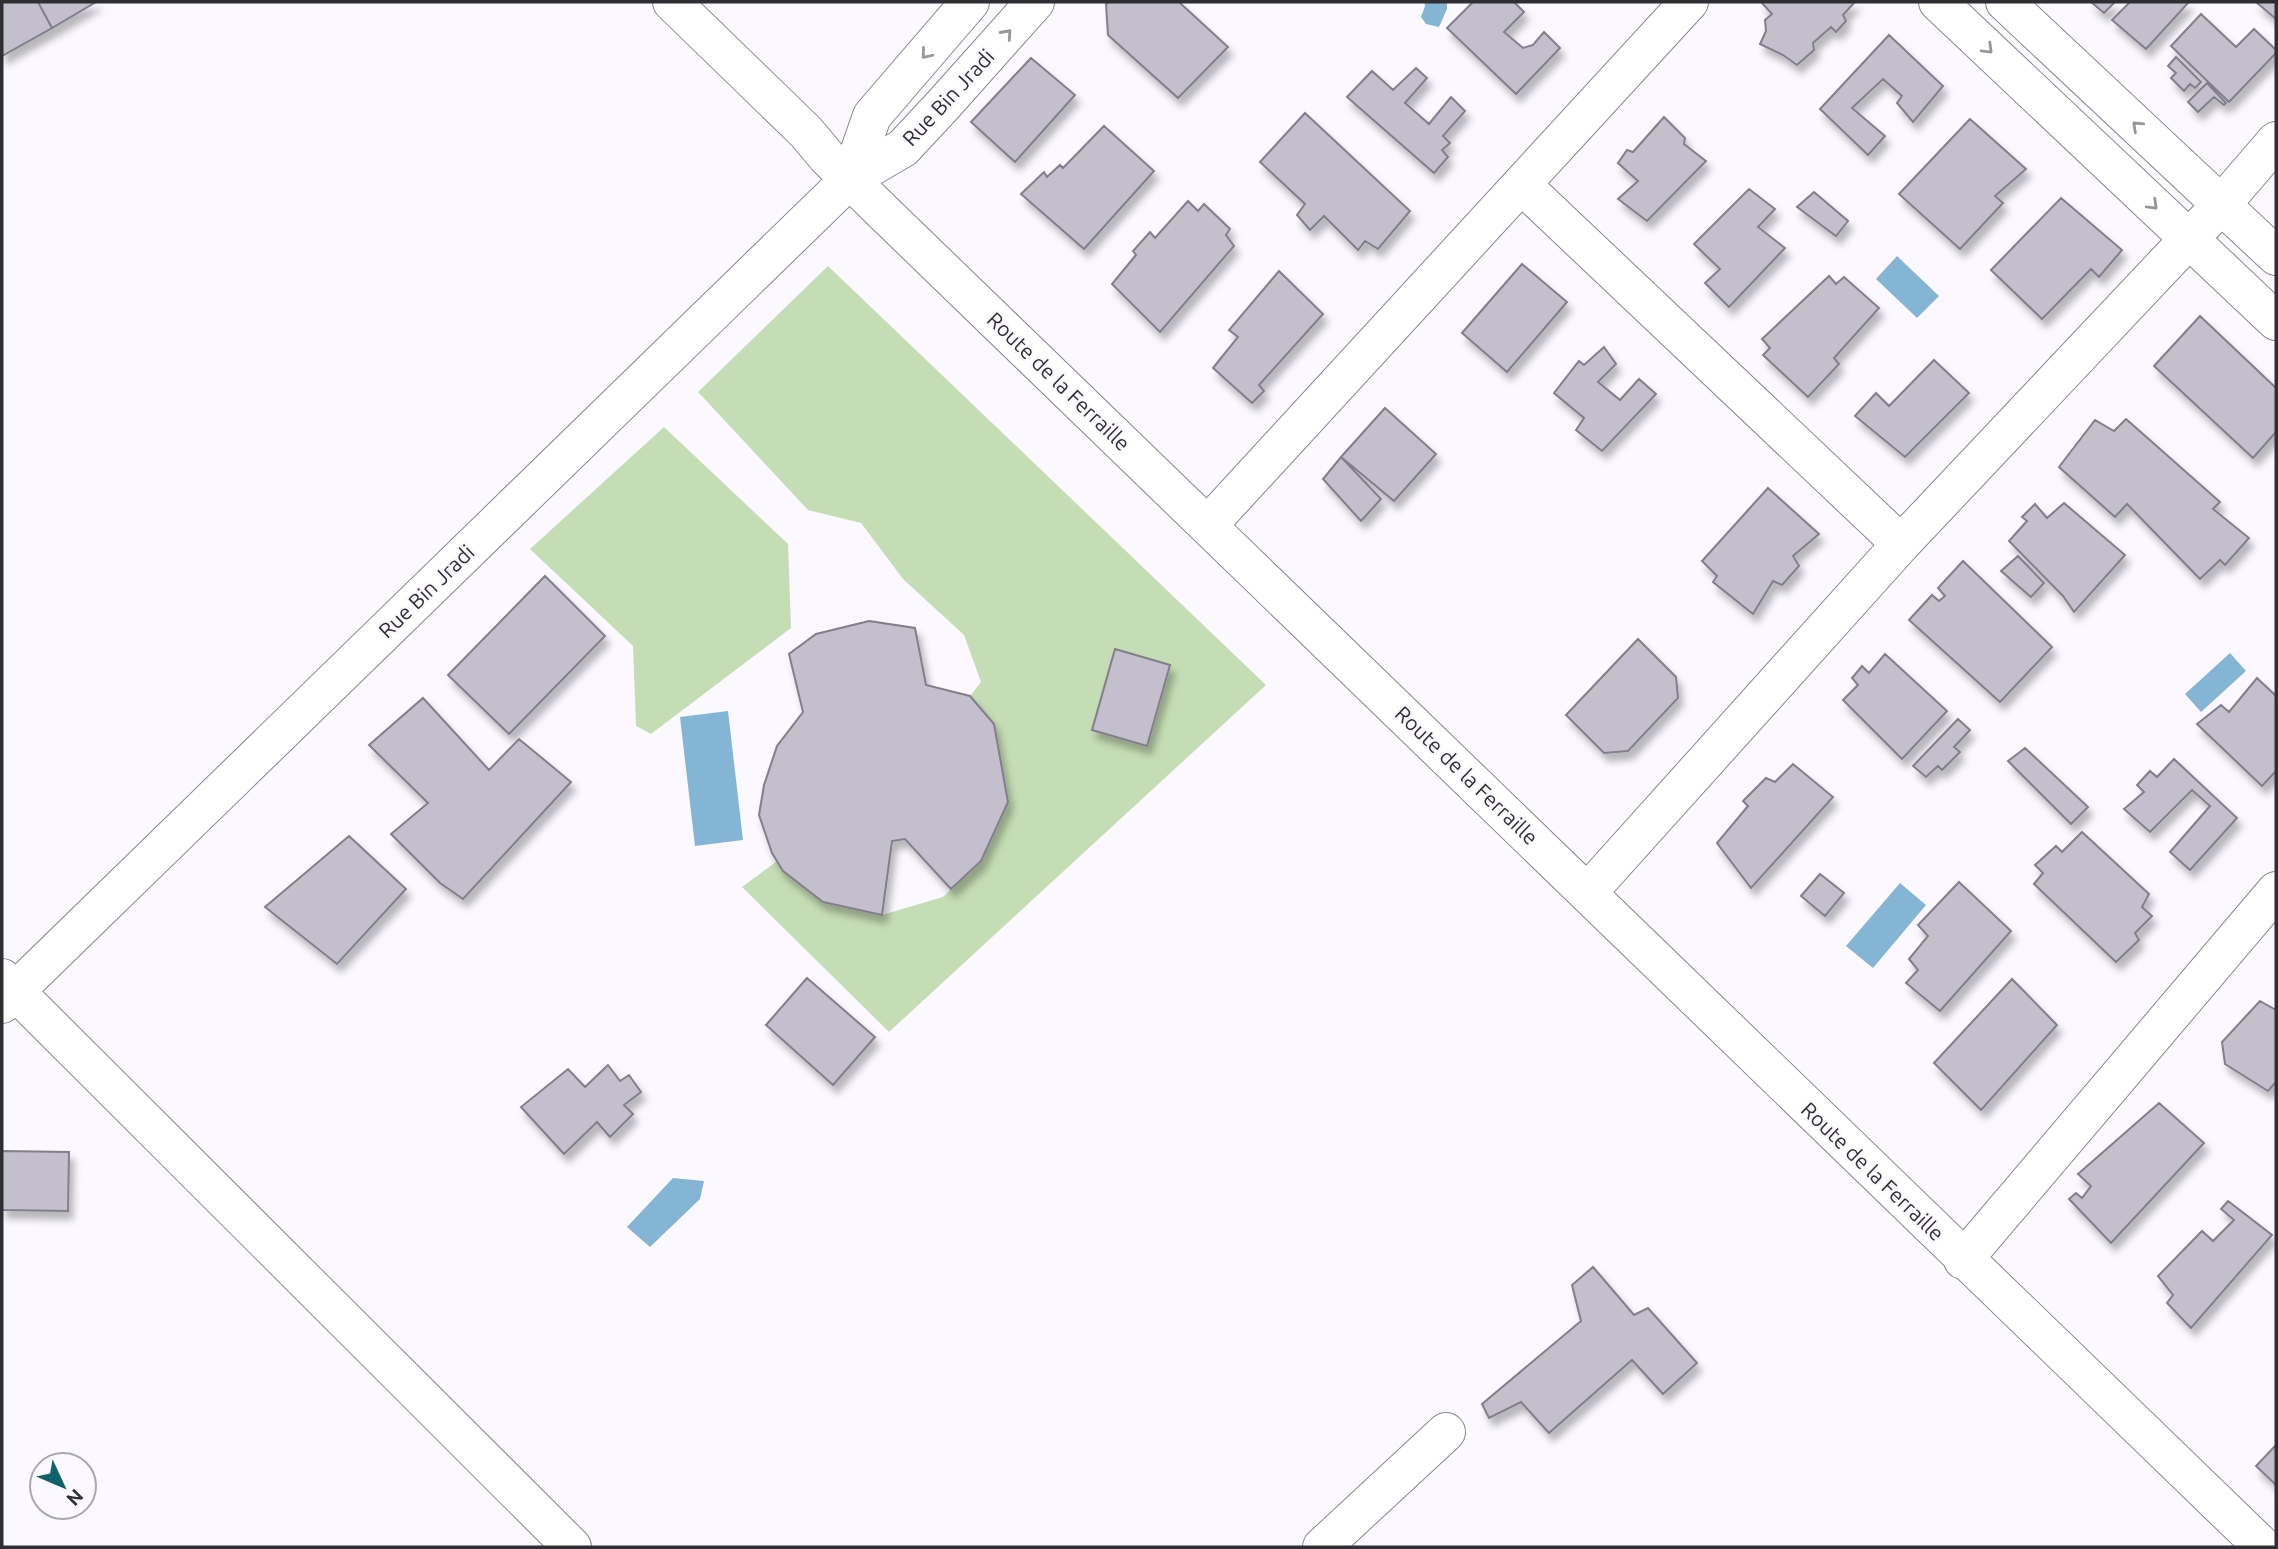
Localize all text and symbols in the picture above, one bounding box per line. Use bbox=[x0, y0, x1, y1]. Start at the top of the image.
one-way arrow bbox=[999, 29, 1011, 42]
one-way arrow bbox=[1980, 40, 1993, 53]
street label: Rue Bin Jradi bbox=[897, 44, 999, 150]
one-way arrow bbox=[921, 46, 934, 58]
one-way arrow bbox=[2132, 122, 2145, 135]
one-way arrow bbox=[2145, 197, 2158, 210]
street label: Route de la Ferraille bbox=[983, 307, 1135, 455]
street label: Rue Bin Jradi bbox=[373, 540, 479, 642]
street label: Route de la Ferraille bbox=[1391, 701, 1543, 849]
street label: Route de la Ferraille bbox=[1797, 1097, 1949, 1245]
north arrow bbox=[28, 1451, 98, 1521]
text: N bbox=[62, 1485, 88, 1511]

